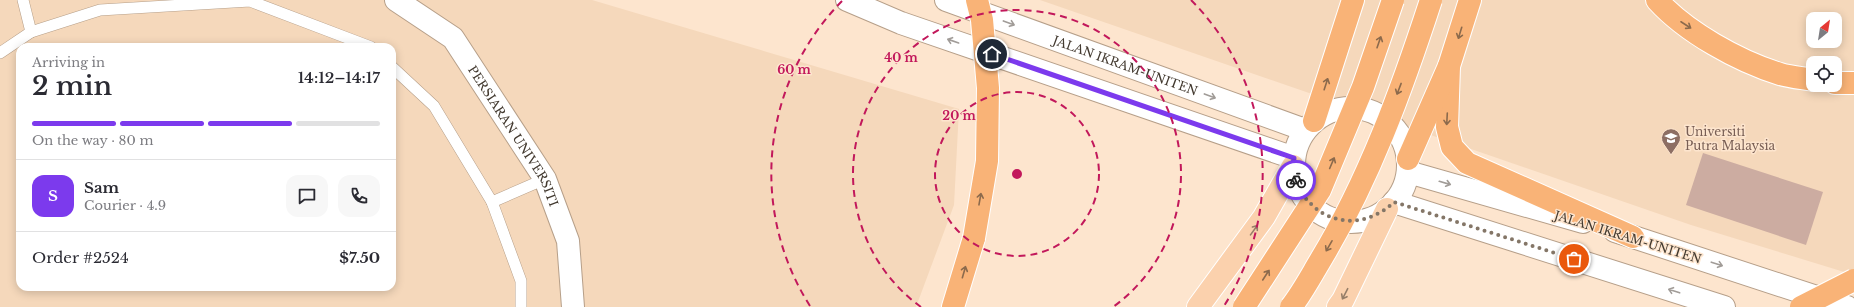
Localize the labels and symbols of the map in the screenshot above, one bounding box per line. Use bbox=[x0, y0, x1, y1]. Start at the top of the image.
north arrow bbox=[1806, 12, 1842, 48]
one-way arrow bbox=[1003, 19, 1015, 27]
one-way arrow bbox=[1681, 21, 1692, 29]
one-way arrow bbox=[1456, 26, 1463, 39]
street label: JALAN IKRAM-UNITEN bbox=[1049, 31, 1200, 98]
one-way arrow bbox=[1376, 36, 1383, 49]
one-way arrow bbox=[946, 37, 959, 44]
pin bbox=[975, 37, 1009, 71]
text: 40 m bbox=[884, 50, 918, 65]
text: 60 m bbox=[777, 62, 812, 77]
street label: PERSIARAN UNIVERSITI bbox=[465, 63, 562, 208]
one-way arrow bbox=[1323, 77, 1330, 90]
one-way arrow bbox=[1395, 83, 1403, 95]
one-way arrow bbox=[1204, 92, 1216, 100]
text: 20 m bbox=[942, 108, 976, 123]
one-way arrow bbox=[1443, 112, 1451, 125]
place label: Universiti Putra Malaysia bbox=[1685, 124, 1776, 153]
school or university icon: Universiti Putra Malaysia bbox=[1660, 127, 1682, 155]
one-way arrow bbox=[1328, 158, 1336, 170]
courier bbox=[1276, 160, 1316, 200]
centre of rings bbox=[1010, 167, 1024, 181]
one-way arrow bbox=[1438, 180, 1451, 187]
one-way arrow bbox=[976, 193, 984, 206]
street label: JALAN IKRAM-UNITEN bbox=[1551, 207, 1703, 267]
one-way arrow bbox=[1250, 225, 1258, 236]
one-way arrow bbox=[1324, 240, 1332, 252]
pin bbox=[1557, 242, 1591, 276]
one-way arrow bbox=[1711, 261, 1723, 269]
one-way arrow bbox=[961, 266, 968, 279]
one-way arrow bbox=[1262, 270, 1270, 281]
one-way arrow bbox=[1667, 287, 1680, 294]
one-way arrow bbox=[1341, 288, 1349, 300]

